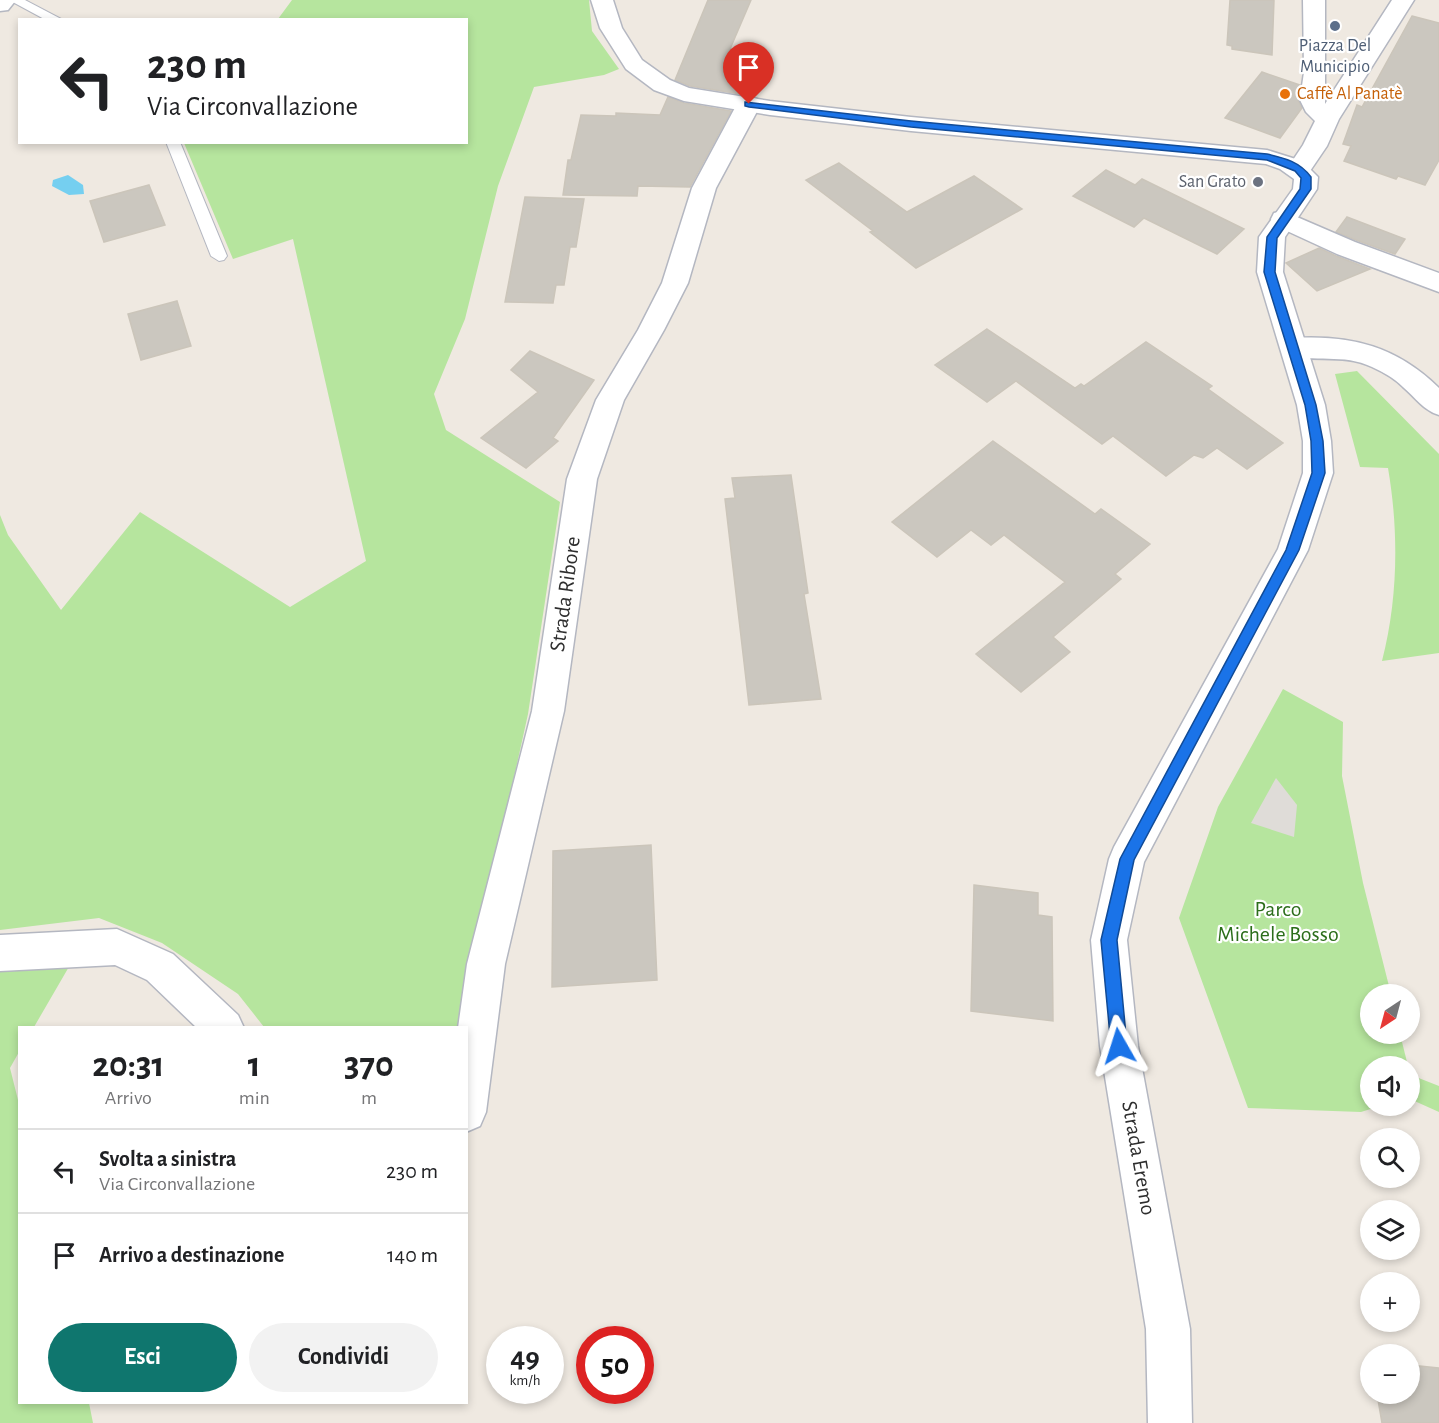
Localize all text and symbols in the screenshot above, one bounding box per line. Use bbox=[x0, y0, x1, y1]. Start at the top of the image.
marker: Piazza Del Municipio bbox=[1328, 19, 1342, 33]
place label: Piazza Del Municipio bbox=[1299, 37, 1371, 76]
icon: left bbox=[48, 42, 126, 120]
pin bbox=[723, 42, 774, 104]
text: 230 m bbox=[147, 44, 247, 86]
icon: arrive bbox=[732, 51, 765, 84]
place label: Caffè Al Panatè bbox=[1297, 85, 1403, 103]
marker: Caffè Al Panatè bbox=[1278, 87, 1292, 101]
text: Via Circonvallazione bbox=[147, 93, 358, 120]
place label: San Grato bbox=[1179, 173, 1246, 191]
marker: San Grato bbox=[1251, 175, 1265, 189]
street label: Strada Ribore bbox=[546, 535, 584, 653]
park label: Parco Michele Bosso bbox=[1217, 898, 1339, 945]
north arrow bbox=[1360, 984, 1420, 1044]
map controls bbox=[1360, 984, 1420, 1404]
position arrow bbox=[1087, 1014, 1151, 1078]
text: 20:31 bbox=[92, 1047, 165, 1083]
text: 1 bbox=[248, 1047, 261, 1083]
text: 370 bbox=[344, 1047, 394, 1083]
button: sound bbox=[1360, 1056, 1420, 1116]
text: Arrivo bbox=[105, 1088, 152, 1108]
text: min bbox=[239, 1088, 270, 1108]
text: m bbox=[361, 1088, 377, 1108]
street label: Strada Eremo bbox=[1118, 1099, 1160, 1217]
button: search bbox=[1360, 1128, 1420, 1188]
text: Svolta a sinistra bbox=[99, 1148, 236, 1170]
icon: left bbox=[48, 1155, 81, 1188]
text: 230 m bbox=[386, 1160, 438, 1182]
text: Via Circonvallazione bbox=[99, 1174, 255, 1194]
button: layers bbox=[1360, 1200, 1420, 1260]
icon: arrive bbox=[48, 1239, 81, 1272]
text: Arrivo a destinazione bbox=[99, 1244, 284, 1266]
text: 140 m bbox=[387, 1244, 438, 1266]
button: + bbox=[1360, 1272, 1420, 1332]
button: Esci bbox=[48, 1323, 237, 1392]
button: Condividi bbox=[249, 1323, 438, 1392]
speed limit sign: 50 bbox=[576, 1326, 654, 1404]
text: 49 bbox=[510, 1343, 540, 1373]
button: − bbox=[1360, 1344, 1420, 1404]
text: km/h bbox=[510, 1373, 540, 1388]

